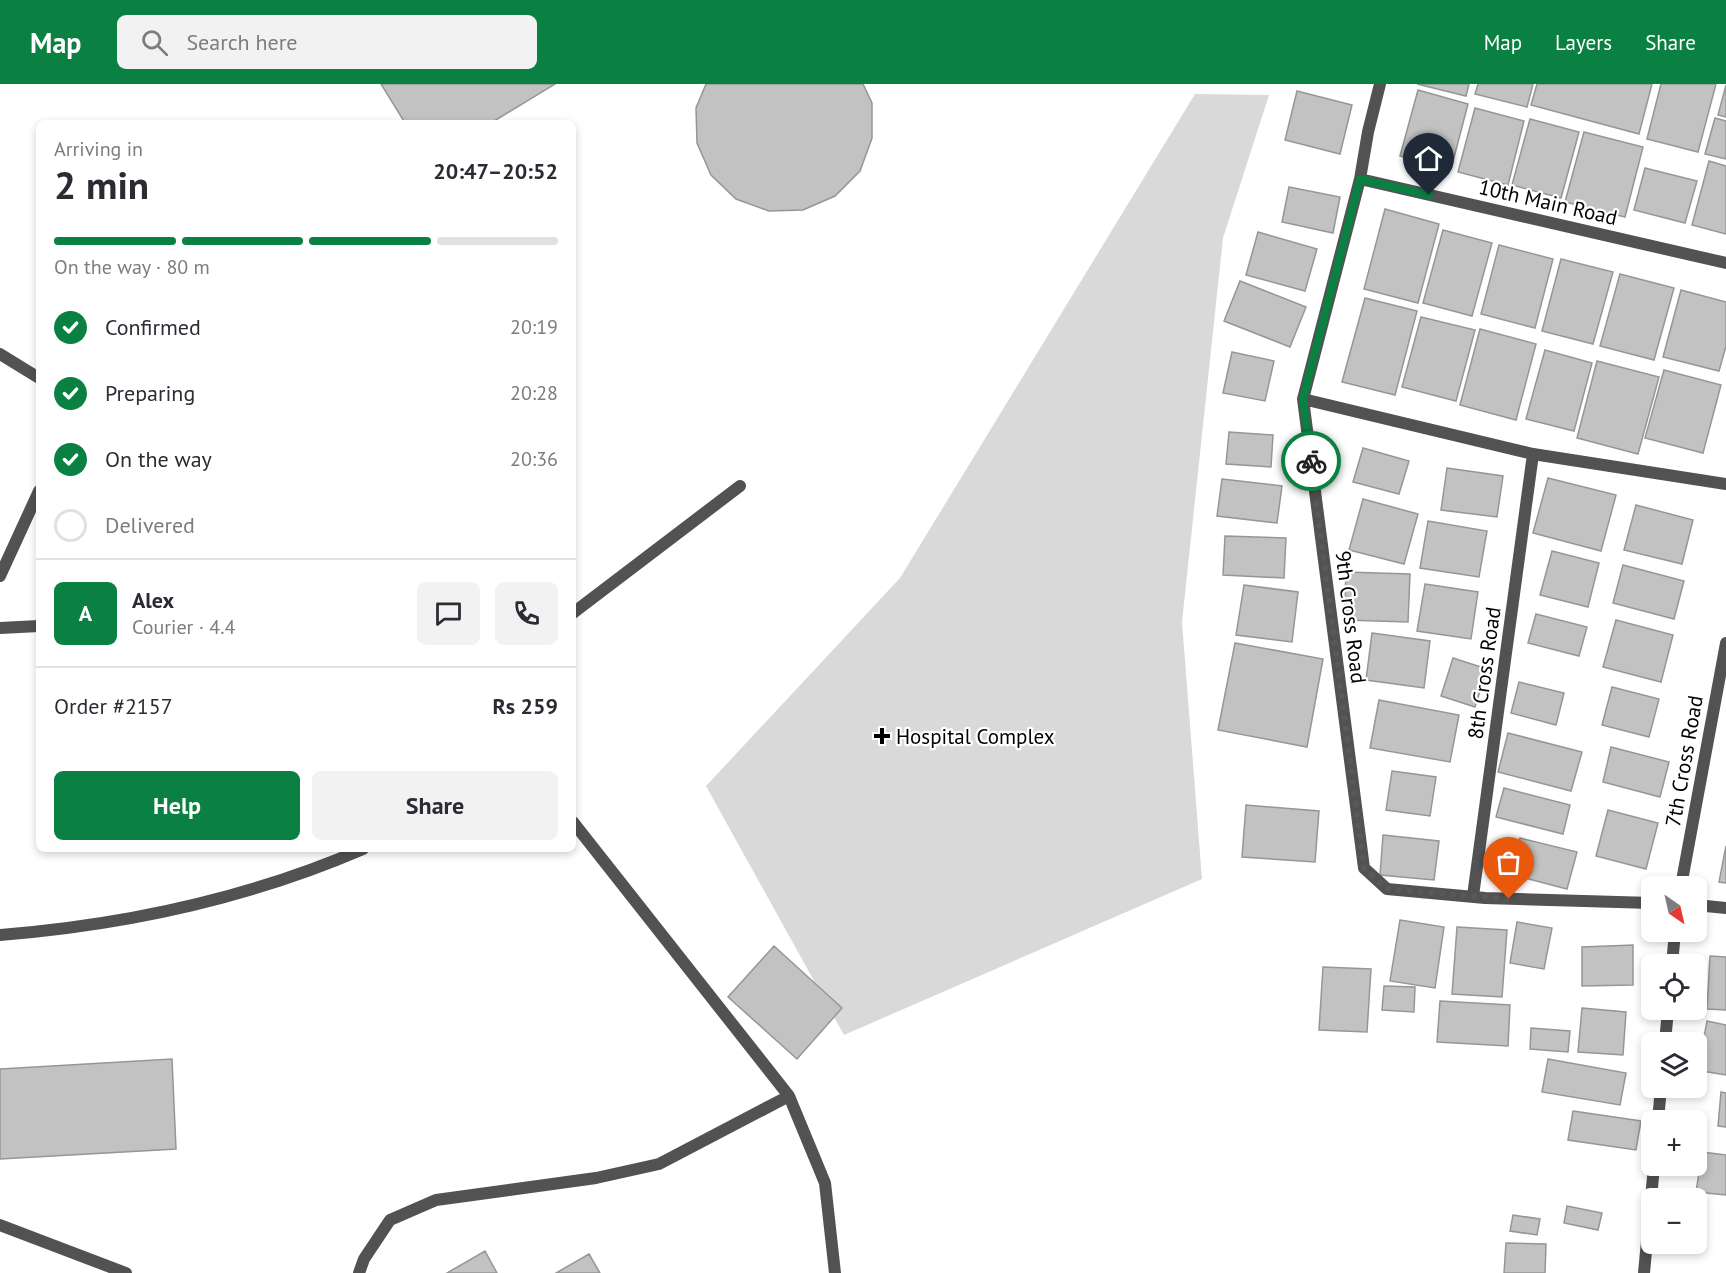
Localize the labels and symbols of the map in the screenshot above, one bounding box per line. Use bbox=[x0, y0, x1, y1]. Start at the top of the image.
pin bbox=[1403, 133, 1454, 195]
street label: 10th Main Road bbox=[1476, 173, 1620, 231]
courier bbox=[1281, 431, 1341, 491]
street label: 9th Cross Road bbox=[1329, 549, 1373, 685]
street label: 8th Cross Road bbox=[1461, 605, 1507, 741]
street label: 7th Cross Road bbox=[1659, 693, 1709, 829]
place label: Hospital Complex bbox=[896, 723, 1055, 750]
marker: Hospital Complex bbox=[873, 727, 891, 745]
pin bbox=[1483, 837, 1534, 899]
north arrow bbox=[1641, 876, 1707, 942]

